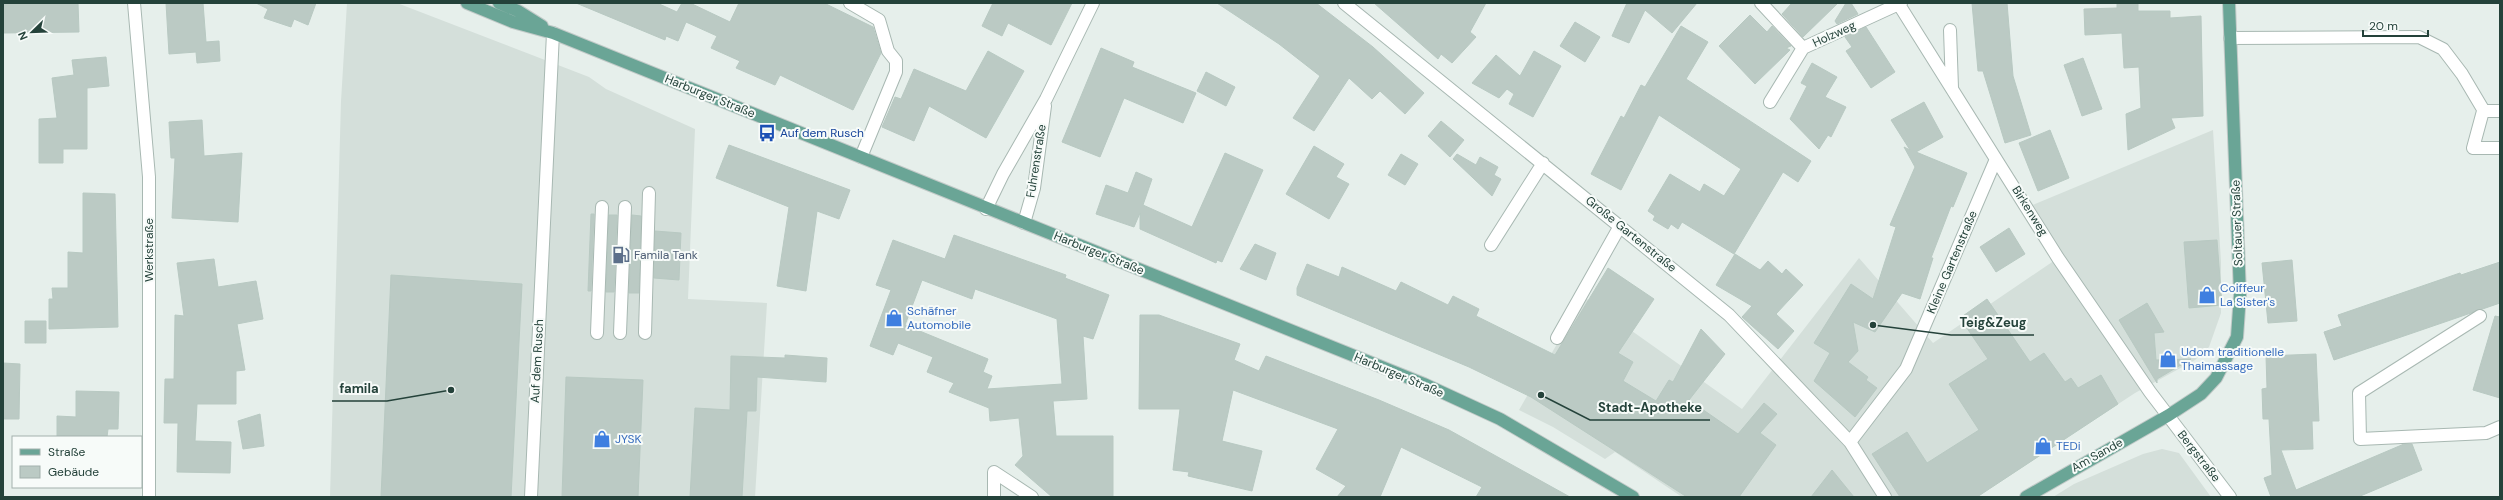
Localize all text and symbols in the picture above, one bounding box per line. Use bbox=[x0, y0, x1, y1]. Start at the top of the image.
north arrow bbox=[12, 12, 52, 52]
scale bar bbox=[2363, 12, 2428, 38]
street label: Holzweg bbox=[1810, 17, 1858, 51]
text: 20 m bbox=[2369, 18, 2398, 34]
text: N bbox=[15, 29, 31, 42]
street label: Harburger Straße bbox=[663, 71, 758, 121]
bus stop icon: Auf dem Rusch bbox=[757, 123, 777, 143]
street label: Fuhrenstraße bbox=[1022, 123, 1050, 199]
place label: Auf dem Rusch bbox=[780, 125, 864, 141]
street label: Soltauer Straße bbox=[2227, 179, 2247, 267]
street label: Birkenweg bbox=[2008, 183, 2052, 239]
street label: Große Gartenstraße bbox=[1582, 192, 1680, 276]
street label: Kleine Gartenstraße bbox=[1923, 208, 1981, 316]
street label: Werkstraße bbox=[141, 218, 157, 282]
street label: Harburger Straße bbox=[1052, 228, 1147, 278]
fuel station icon: Famila Tank bbox=[611, 245, 631, 265]
place label: Famila Tank bbox=[634, 247, 698, 263]
place label: Coiffeur La Sister's bbox=[2220, 280, 2275, 310]
shop icon: Coiffeur La Sister's bbox=[2197, 285, 2217, 305]
place label: Schäfner Automobile bbox=[907, 303, 971, 333]
shop icon: Schäfner Automobile bbox=[884, 308, 904, 328]
callout: Teig&Zeug bbox=[1951, 310, 2034, 335]
text: Teig&Zeug bbox=[1960, 314, 2027, 331]
street label: Auf dem Rusch bbox=[527, 319, 547, 403]
place label: Udom traditionelle Thaimassage bbox=[2181, 344, 2284, 374]
street label: Harburger Straße bbox=[1352, 349, 1446, 401]
shop icon: Udom traditionelle Thaimassage bbox=[2158, 349, 2178, 369]
callout: famila bbox=[332, 376, 387, 401]
text: famila bbox=[339, 380, 379, 397]
callout: Stadt-Apotheke bbox=[1590, 395, 1710, 420]
text: Stadt-Apotheke bbox=[1598, 399, 1702, 416]
street label: Bergstraße bbox=[2174, 427, 2224, 485]
shop icon: JYSK bbox=[592, 429, 612, 449]
place label: JYSK bbox=[615, 431, 641, 447]
street label: Am Sande bbox=[2068, 434, 2126, 476]
legend bbox=[12, 436, 142, 488]
shop icon: TEDi bbox=[2033, 436, 2053, 456]
place label: TEDi bbox=[2056, 438, 2081, 454]
text: Straße bbox=[48, 444, 85, 460]
text: Gebäude bbox=[48, 464, 99, 480]

